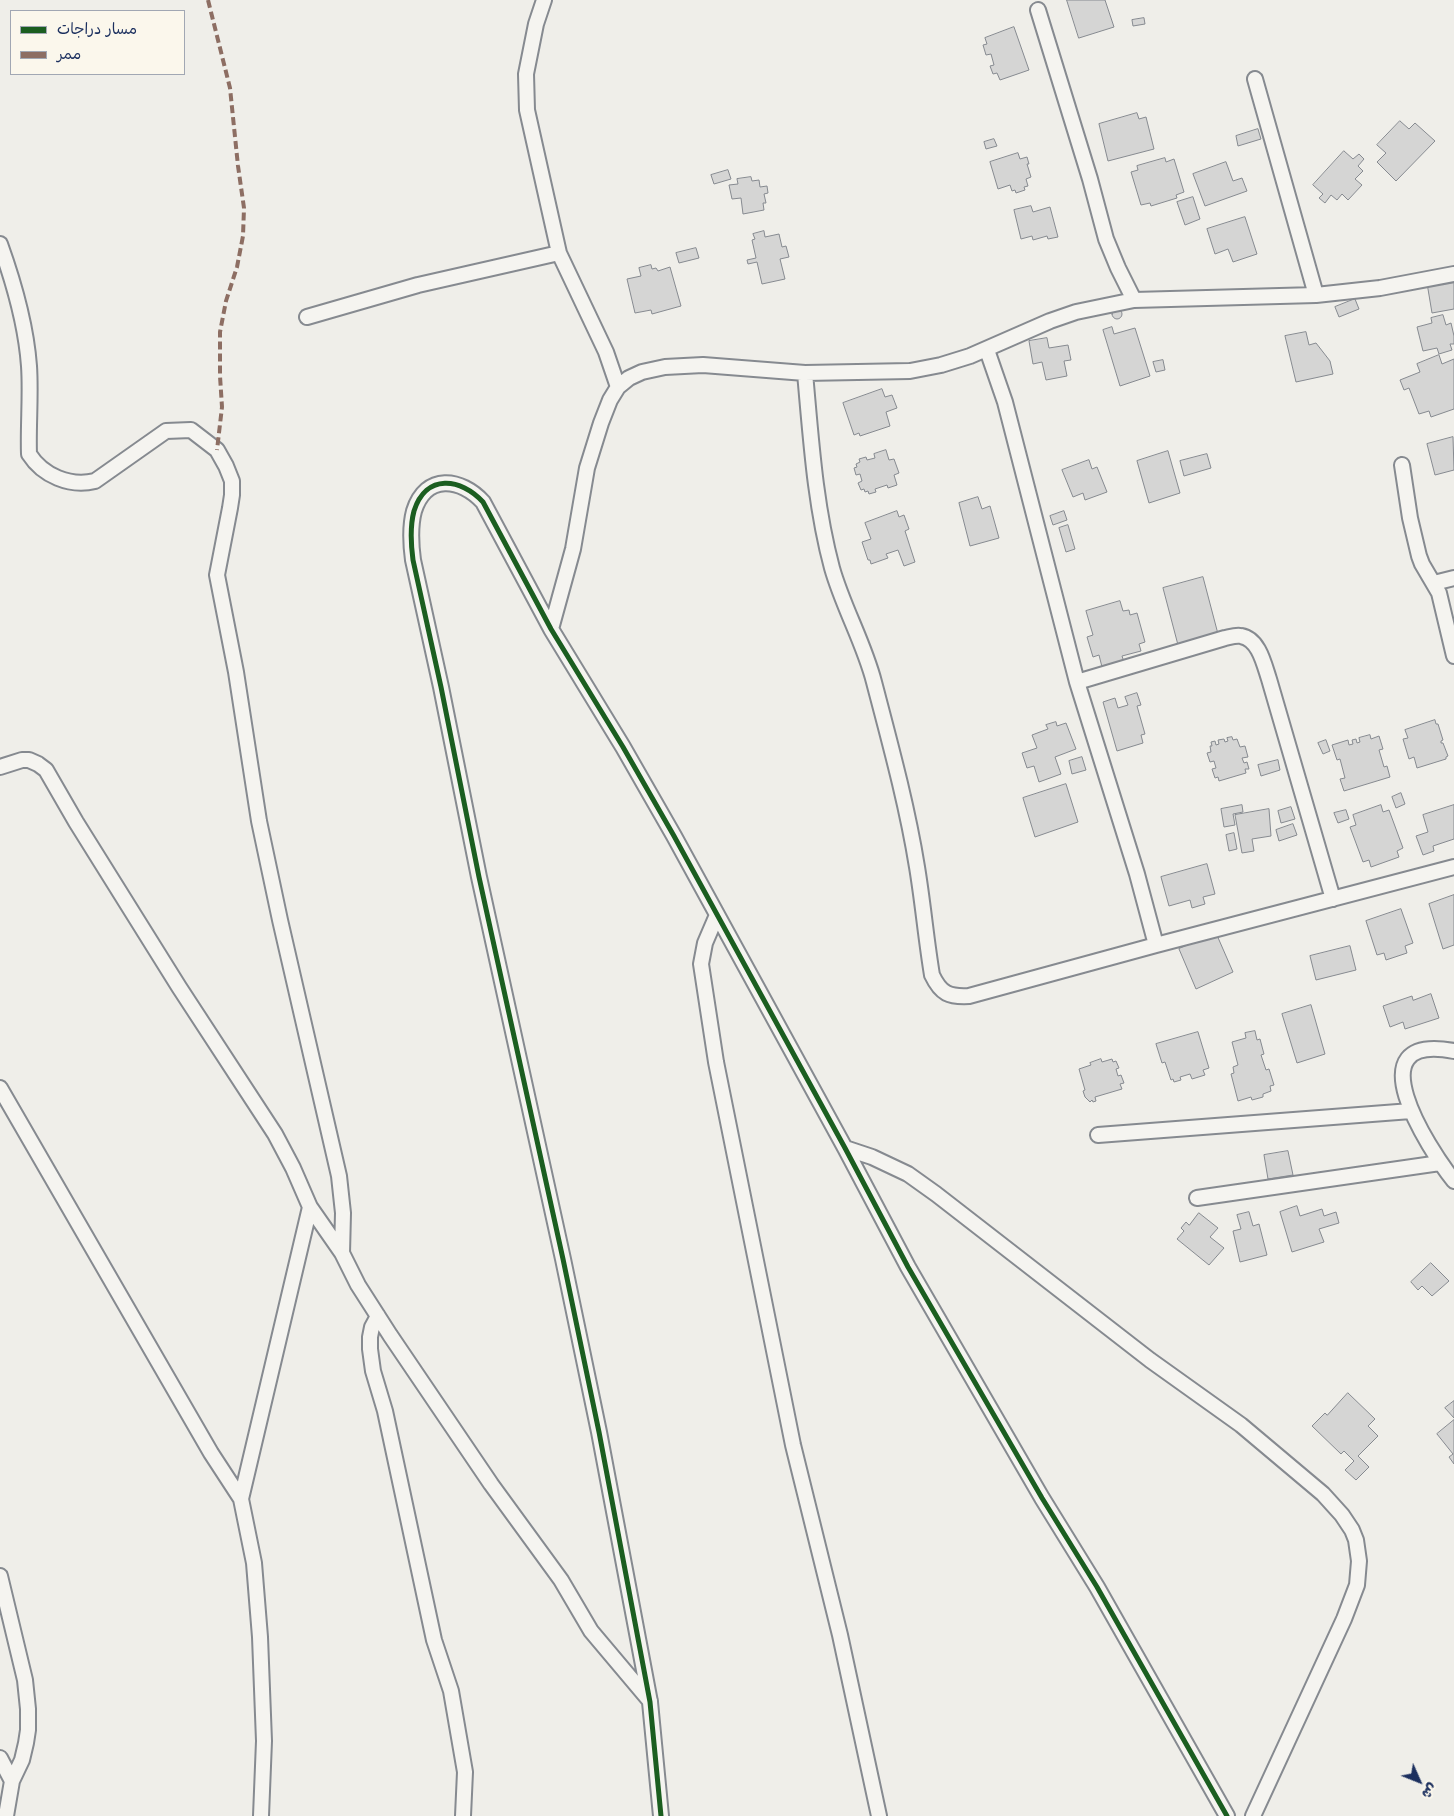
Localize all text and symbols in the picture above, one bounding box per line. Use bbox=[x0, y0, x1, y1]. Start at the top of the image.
legend bbox=[10, 10, 185, 75]
text: مسار دراجات bbox=[57, 18, 137, 38]
text: ممر bbox=[57, 43, 81, 63]
north arrow bbox=[1394, 1756, 1444, 1806]
text: ش bbox=[1418, 1780, 1442, 1804]

